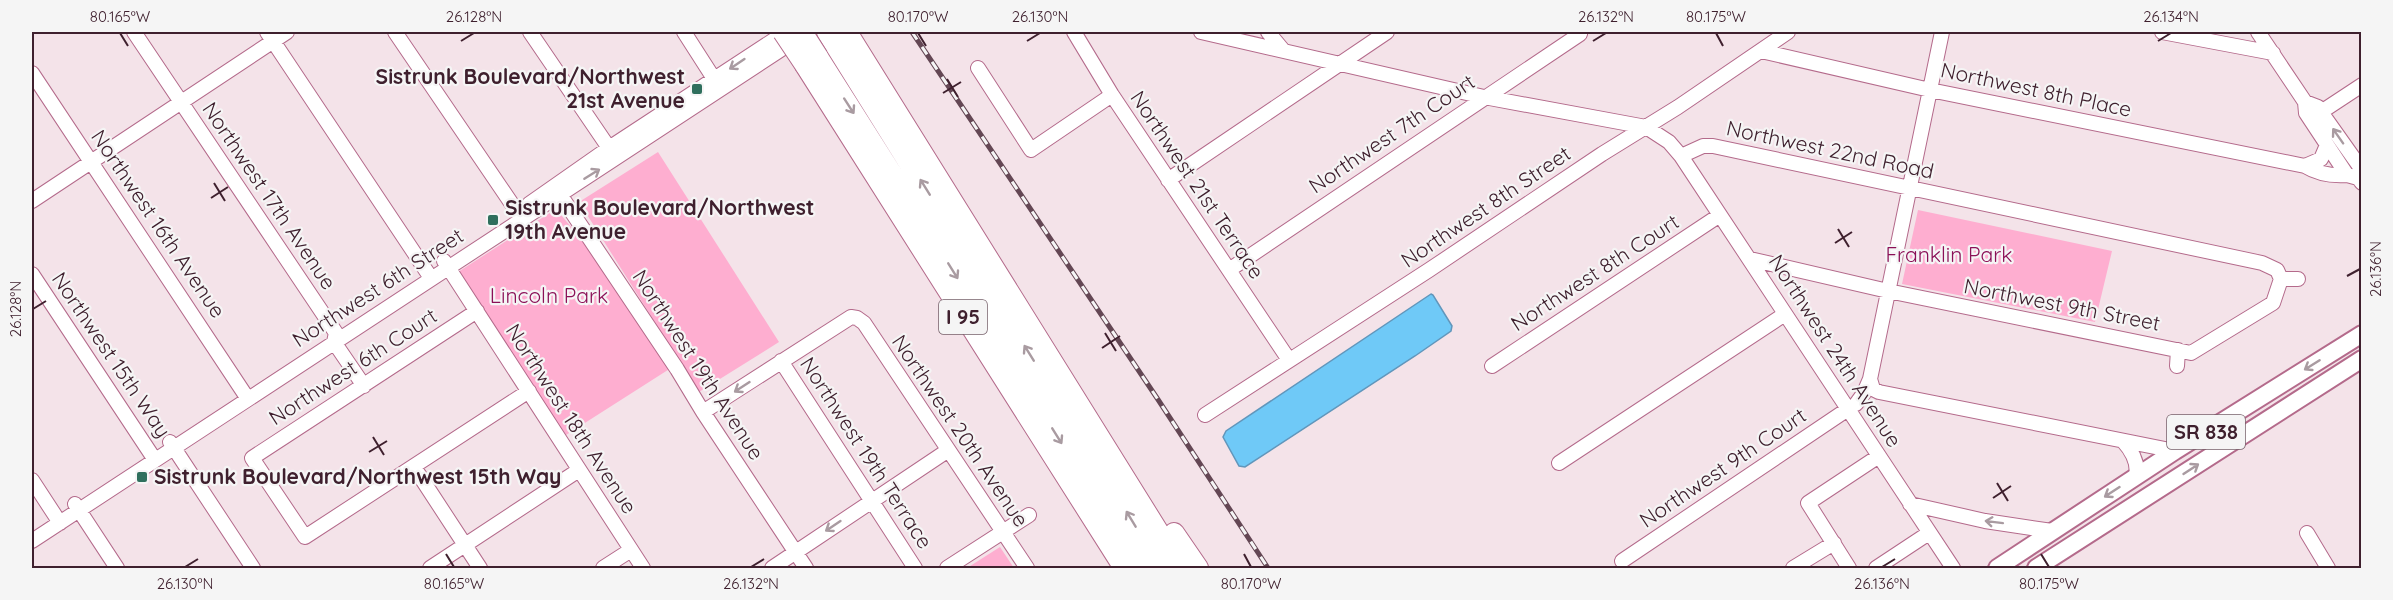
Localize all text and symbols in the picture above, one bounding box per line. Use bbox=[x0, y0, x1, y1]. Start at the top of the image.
text: 80.165°W bbox=[90, 7, 151, 26]
text: 26.128°N bbox=[446, 7, 502, 26]
text: 80.170°W bbox=[888, 7, 949, 26]
text: 26.130°N bbox=[1012, 7, 1068, 26]
text: 26.132°N bbox=[1578, 7, 1634, 26]
text: 80.175°W bbox=[1686, 7, 1747, 26]
text: 26.134°N bbox=[2143, 7, 2199, 26]
street label: Northwest 8th Place bbox=[1938, 56, 2134, 122]
one-way arrow bbox=[729, 58, 746, 70]
place label: Sistrunk Boulevard/Northwest 21st Avenue bbox=[376, 63, 685, 113]
street label: Northwest 7th Court bbox=[1304, 68, 1479, 198]
marker: Sistrunk Boulevard/Northwest 21st Avenue bbox=[690, 82, 704, 96]
street label: Northwest 21st Terrace bbox=[1125, 86, 1270, 283]
street label: Northwest 17th Avenue bbox=[197, 97, 342, 294]
one-way arrow bbox=[844, 97, 856, 114]
street label: Northwest 22nd Road bbox=[1724, 114, 1936, 184]
street label: Northwest 16th Avenue bbox=[86, 125, 231, 322]
one-way arrow bbox=[2332, 128, 2344, 145]
street label: Northwest 8th Street bbox=[1396, 140, 1575, 273]
one-way arrow bbox=[583, 168, 600, 180]
one-way arrow bbox=[919, 179, 931, 196]
place label: Sistrunk Boulevard/Northwest 19th Avenue bbox=[505, 194, 814, 244]
street label: Northwest 8th Court bbox=[1506, 208, 1683, 336]
marker: Sistrunk Boulevard/Northwest 19th Avenue bbox=[486, 213, 500, 227]
street label: Northwest 6th Street bbox=[287, 222, 468, 352]
park label: Franklin Park bbox=[1885, 241, 2013, 267]
text: 26.136°N bbox=[2366, 241, 2385, 297]
street label: Northwest 24th Avenue bbox=[1764, 249, 1908, 452]
one-way arrow bbox=[948, 262, 960, 279]
street label: Northwest 19th Avenue bbox=[628, 264, 770, 464]
street label: Northwest 15th Way bbox=[47, 267, 177, 442]
street label: Northwest 9th Street bbox=[1962, 272, 2163, 336]
text: 26.128°N bbox=[6, 281, 25, 337]
park label: Lincoln Park bbox=[490, 282, 608, 308]
road number: I 95 bbox=[939, 300, 987, 334]
street label: Northwest 6th Court bbox=[264, 302, 441, 430]
street label: Northwest 18th Avenue bbox=[501, 319, 643, 518]
street label: Northwest 20th Avenue bbox=[887, 329, 1035, 531]
one-way arrow bbox=[1022, 344, 1035, 361]
street label: Northwest 19th Terrace bbox=[795, 352, 939, 553]
one-way arrow bbox=[2304, 360, 2321, 372]
one-way arrow bbox=[734, 381, 751, 393]
street label: Northwest 9th Court bbox=[1634, 402, 1811, 533]
road number: SR 838 bbox=[2167, 415, 2245, 449]
one-way arrow bbox=[1051, 427, 1063, 444]
one-way arrow bbox=[2182, 462, 2199, 474]
place label: Sistrunk Boulevard/Northwest 15th Way bbox=[154, 463, 561, 489]
marker: Sistrunk Boulevard/Northwest 15th Way bbox=[135, 470, 149, 484]
one-way arrow bbox=[2104, 487, 2121, 499]
one-way arrow bbox=[1125, 511, 1137, 528]
one-way arrow bbox=[1985, 517, 2005, 528]
one-way arrow bbox=[825, 520, 842, 532]
text: 26.130°N bbox=[157, 574, 213, 593]
text: 80.165°W bbox=[424, 574, 485, 593]
text: 26.132°N bbox=[723, 574, 779, 593]
text: 80.170°W bbox=[1221, 574, 1282, 593]
text: 26.136°N bbox=[1854, 574, 1910, 593]
text: 80.175°W bbox=[2019, 574, 2080, 593]

